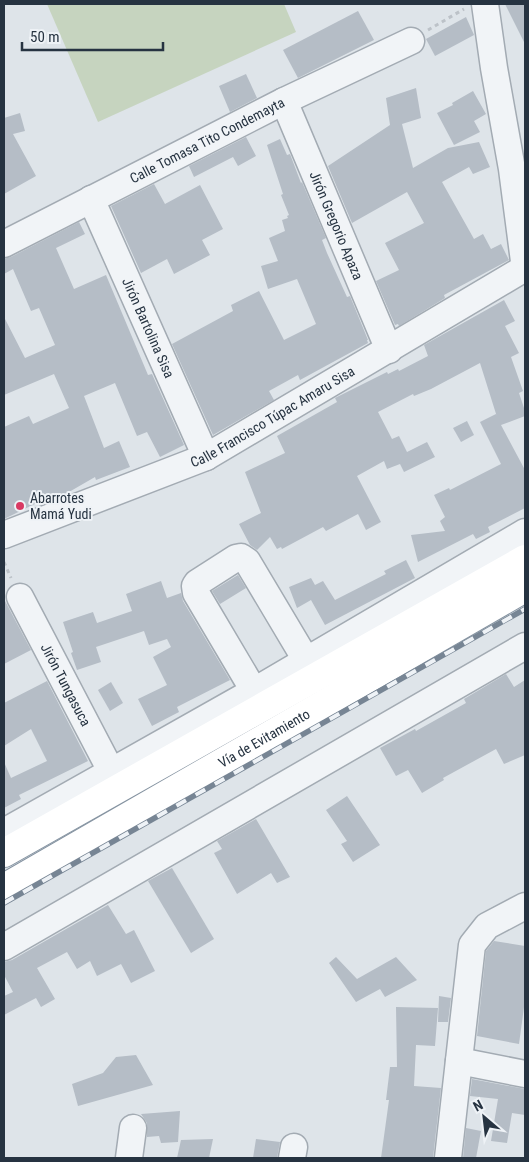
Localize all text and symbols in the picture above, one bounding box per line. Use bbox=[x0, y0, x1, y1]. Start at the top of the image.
scale bar bbox=[22, 20, 164, 52]
text: 50 m bbox=[30, 28, 60, 46]
street label: Calle Tomasa Tito Condemayta bbox=[127, 94, 287, 186]
street label: Jirón Gregorio Apaza bbox=[306, 169, 366, 282]
street label: Jirón Bartolina Sisa bbox=[119, 275, 178, 380]
street label: Calle Francisco Túpac Amaru Sisa bbox=[188, 363, 357, 470]
place label: Abarrotes Mamá Yudi bbox=[30, 490, 92, 522]
marker: Abarrotes Mamá Yudi bbox=[14, 500, 26, 512]
street label: Jirón Tungasuca bbox=[38, 641, 94, 729]
street label: Vía de Evitamiento bbox=[215, 706, 313, 771]
north arrow bbox=[459, 1092, 509, 1142]
text: N bbox=[470, 1096, 485, 1115]

